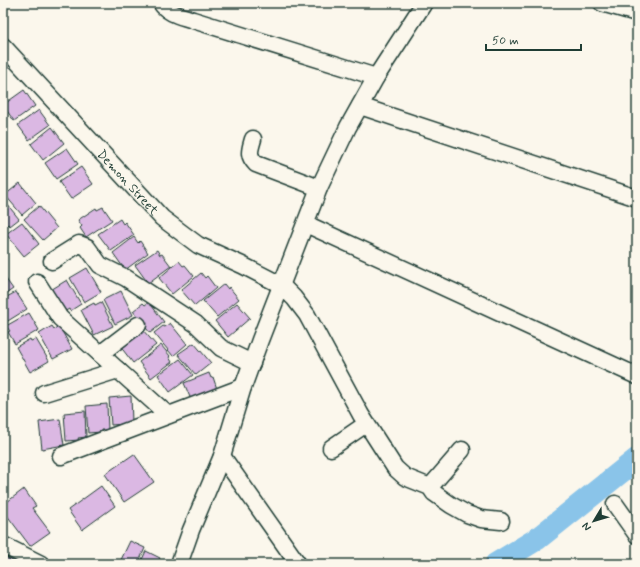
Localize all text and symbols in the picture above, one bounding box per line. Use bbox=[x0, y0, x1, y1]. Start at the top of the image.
scale bar bbox=[486, 26, 581, 52]
text: 50 m bbox=[492, 33, 519, 49]
street label: Demon Street bbox=[93, 146, 162, 220]
north arrow bbox=[574, 501, 614, 541]
text: N bbox=[579, 519, 595, 534]

